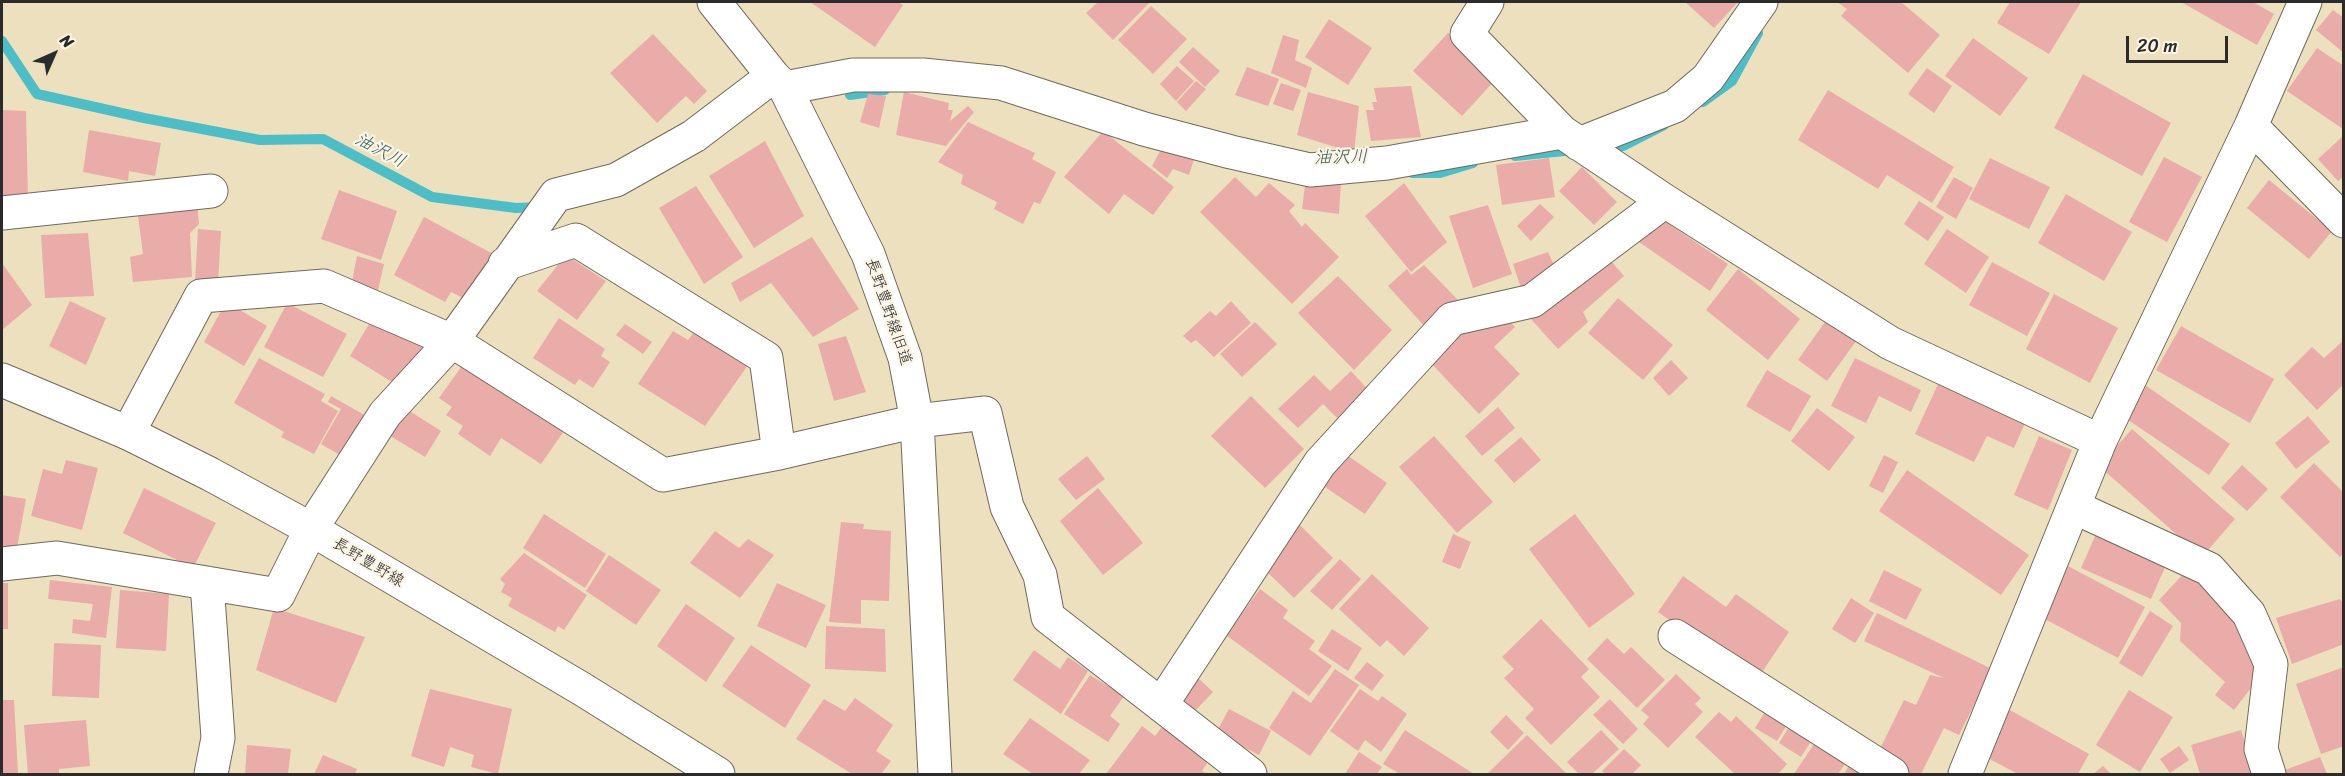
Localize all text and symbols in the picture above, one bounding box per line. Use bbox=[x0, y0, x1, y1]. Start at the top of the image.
north arrow bbox=[24, 24, 84, 84]
scale bar bbox=[2129, 24, 2231, 62]
text: N bbox=[53, 27, 81, 55]
text: 20 m bbox=[2137, 30, 2177, 62]
water label: 油沢川 bbox=[351, 129, 409, 173]
water label: 油沢川 bbox=[1314, 147, 1368, 169]
street label: 長野豊野線旧道 bbox=[861, 256, 915, 368]
street label: 長野豊野線 bbox=[329, 534, 407, 592]

